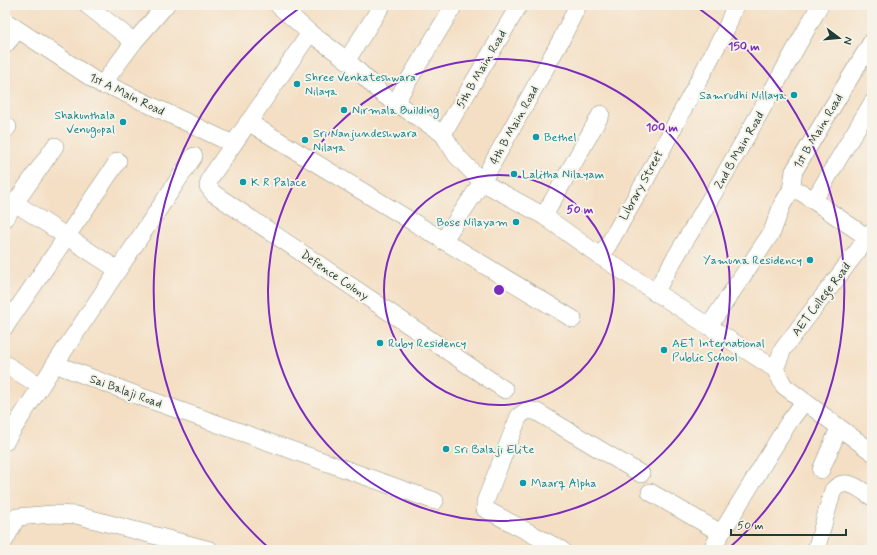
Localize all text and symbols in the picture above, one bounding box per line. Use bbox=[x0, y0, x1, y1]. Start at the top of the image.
north arrow bbox=[819, 18, 859, 58]
street label: 5th B Main Road bbox=[453, 27, 511, 112]
text: N bbox=[840, 35, 855, 46]
text: 150 m bbox=[728, 39, 760, 55]
street label: 1st A Main Road bbox=[86, 70, 167, 120]
place label: Shree Venkateshwara Nilaya bbox=[305, 70, 416, 100]
marker: Shree Venkateshwara Nilaya bbox=[292, 79, 302, 89]
street label: 4th B Main Road bbox=[487, 83, 543, 168]
place label: Samrudhi Nillaya bbox=[699, 88, 787, 104]
marker: Samrudhi Nillaya bbox=[789, 90, 799, 100]
street label: 1st B Main Road bbox=[790, 91, 847, 172]
place label: Nirmala Building bbox=[352, 103, 439, 119]
marker: Nirmala Building bbox=[339, 105, 349, 115]
place label: Shakunthala Venugopal bbox=[54, 108, 115, 138]
street label: 2nd B Main Road bbox=[711, 109, 768, 192]
marker: Shakunthala Venugopal bbox=[118, 117, 128, 127]
text: 100 m bbox=[646, 120, 679, 136]
place label: Sri Nanjundeshwara Nilaya bbox=[313, 126, 417, 156]
place label: Bethel bbox=[544, 130, 577, 146]
marker: Bethel bbox=[531, 132, 541, 142]
marker: Sri Nanjundeshwara Nilaya bbox=[300, 135, 310, 145]
street label: Library Street bbox=[616, 147, 668, 223]
place label: Lalitha Nilayam bbox=[522, 167, 604, 183]
marker: Lalitha Nilayam bbox=[509, 169, 519, 179]
place label: K R Palace bbox=[251, 175, 307, 191]
marker: K R Palace bbox=[238, 177, 248, 187]
text: 50 m bbox=[567, 202, 594, 218]
place label: Bose Nilayam bbox=[437, 215, 508, 231]
marker: Bose Nilayam bbox=[511, 217, 521, 227]
street label: Defence Colony bbox=[297, 247, 372, 304]
place label: Yamuna Residency bbox=[703, 253, 802, 269]
marker: Yamuna Residency bbox=[805, 255, 815, 265]
street label: AET College Road bbox=[789, 260, 856, 340]
centre of rings bbox=[492, 283, 506, 297]
place label: Ruby Residency bbox=[388, 336, 466, 352]
place label: AET International Public School bbox=[672, 336, 765, 366]
marker: Ruby Residency bbox=[375, 338, 385, 348]
marker: AET International Public School bbox=[659, 345, 669, 355]
street label: Sai Balaji Road bbox=[87, 371, 164, 412]
place label: Sri Balaji Elite bbox=[454, 442, 535, 458]
marker: Sri Balaji Elite bbox=[441, 444, 451, 454]
place label: Maarq Alpha bbox=[531, 476, 597, 492]
marker: Maarq Alpha bbox=[518, 478, 528, 488]
scale bar bbox=[731, 511, 846, 537]
text: 50 m bbox=[737, 518, 764, 534]

